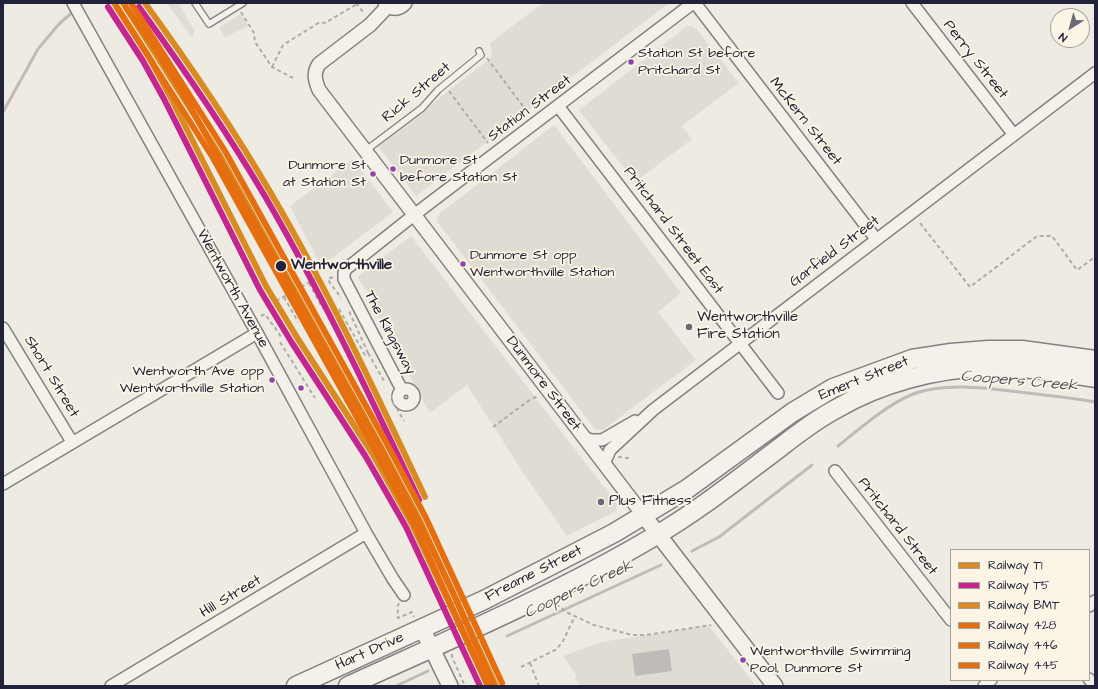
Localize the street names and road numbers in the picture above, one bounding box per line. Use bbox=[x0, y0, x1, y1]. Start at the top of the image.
street label: Perry Street bbox=[939, 17, 1011, 103]
street label: Rick Street bbox=[379, 59, 455, 127]
street label: Station Street bbox=[485, 72, 575, 146]
street label: McKern Street bbox=[765, 74, 845, 170]
street label: Pritchard Street East bbox=[619, 164, 727, 298]
street label: Garfield Street bbox=[786, 212, 884, 292]
street label: Wentworth Avenue bbox=[192, 227, 272, 351]
street label: The Kingsway bbox=[359, 288, 419, 378]
street label: Short Street bbox=[20, 333, 82, 421]
street label: Dunmore Street bbox=[502, 333, 584, 435]
street label: Emert Street bbox=[816, 353, 912, 405]
street label: Pritchard Street bbox=[853, 475, 941, 579]
street label: Freame Street bbox=[482, 542, 586, 606]
street label: Hill Street bbox=[197, 572, 265, 622]
street label: Hart Drive bbox=[333, 629, 407, 675]

